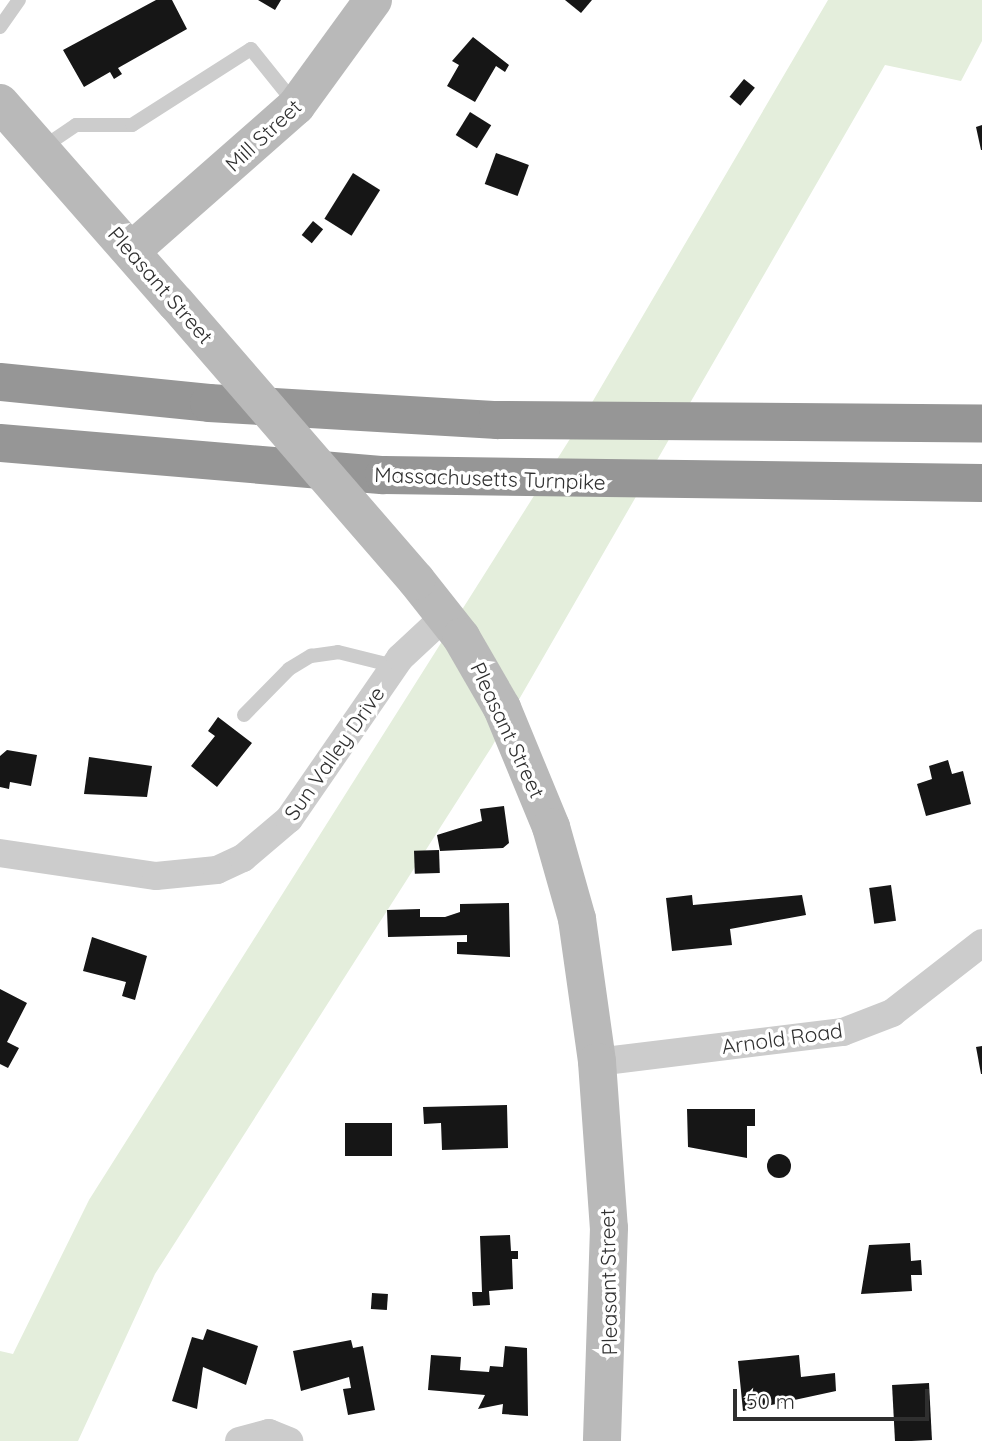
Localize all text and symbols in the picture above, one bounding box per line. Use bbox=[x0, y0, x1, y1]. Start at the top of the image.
street label: Mill Street bbox=[220, 94, 306, 176]
street label: Pleasant Street bbox=[103, 221, 219, 349]
street label: Massachusetts Turnpike bbox=[374, 461, 606, 495]
street label: Pleasant Street bbox=[466, 658, 550, 802]
street label: Sun Valley Drive bbox=[279, 681, 389, 825]
street label: Arnold Road bbox=[720, 1017, 844, 1059]
street label: Pleasant Street bbox=[594, 1208, 622, 1356]
scale bar bbox=[737, 1374, 933, 1418]
text: 50 m bbox=[746, 1388, 795, 1414]

